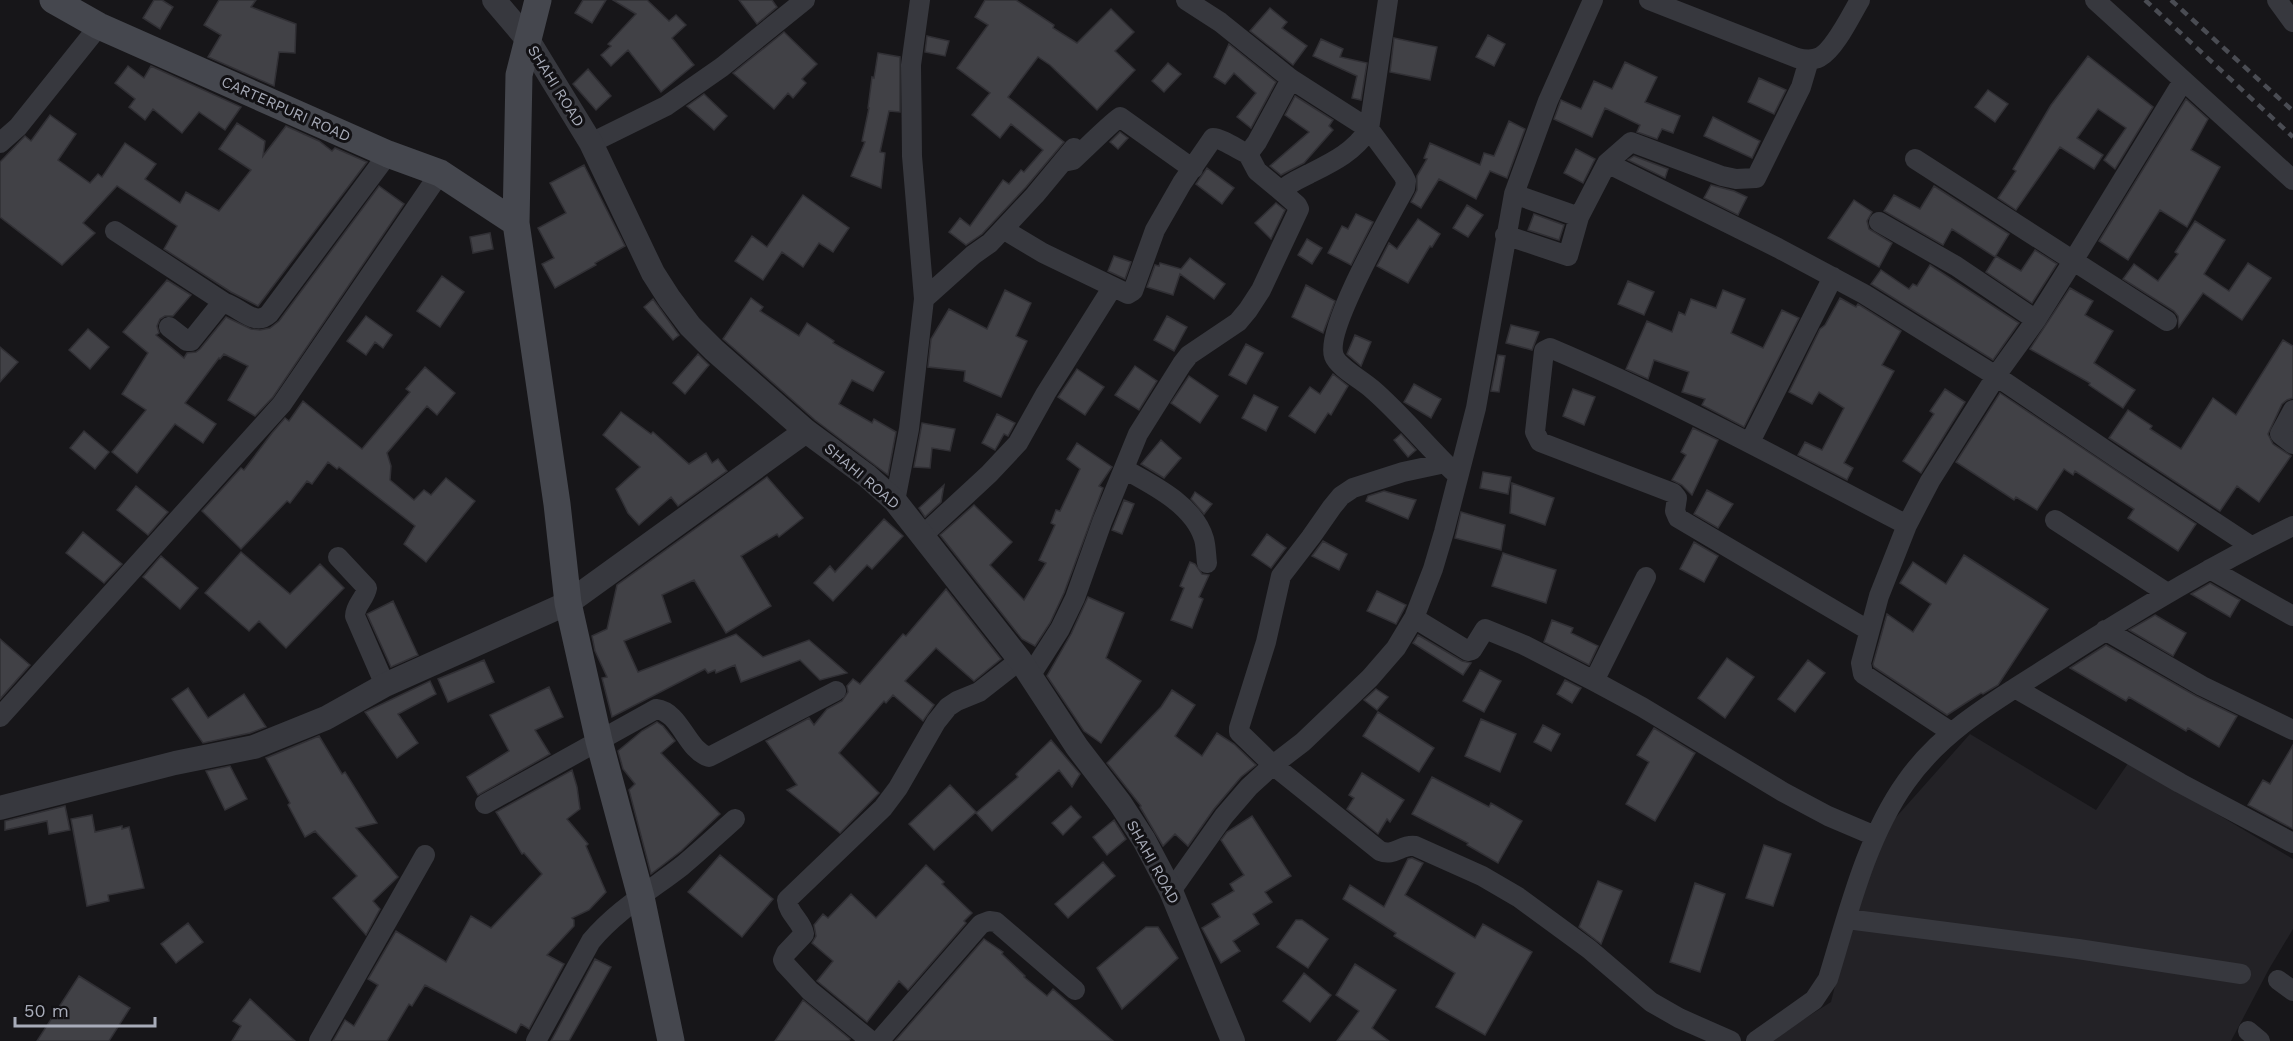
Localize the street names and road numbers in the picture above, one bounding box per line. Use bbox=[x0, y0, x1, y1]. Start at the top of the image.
street label: SHAHI ROAD bbox=[524, 42, 588, 130]
street label: CARTERPURI ROAD bbox=[219, 72, 353, 146]
street label: SHAHI ROAD bbox=[821, 439, 903, 513]
street label: SHAHI ROAD bbox=[1123, 817, 1183, 907]

